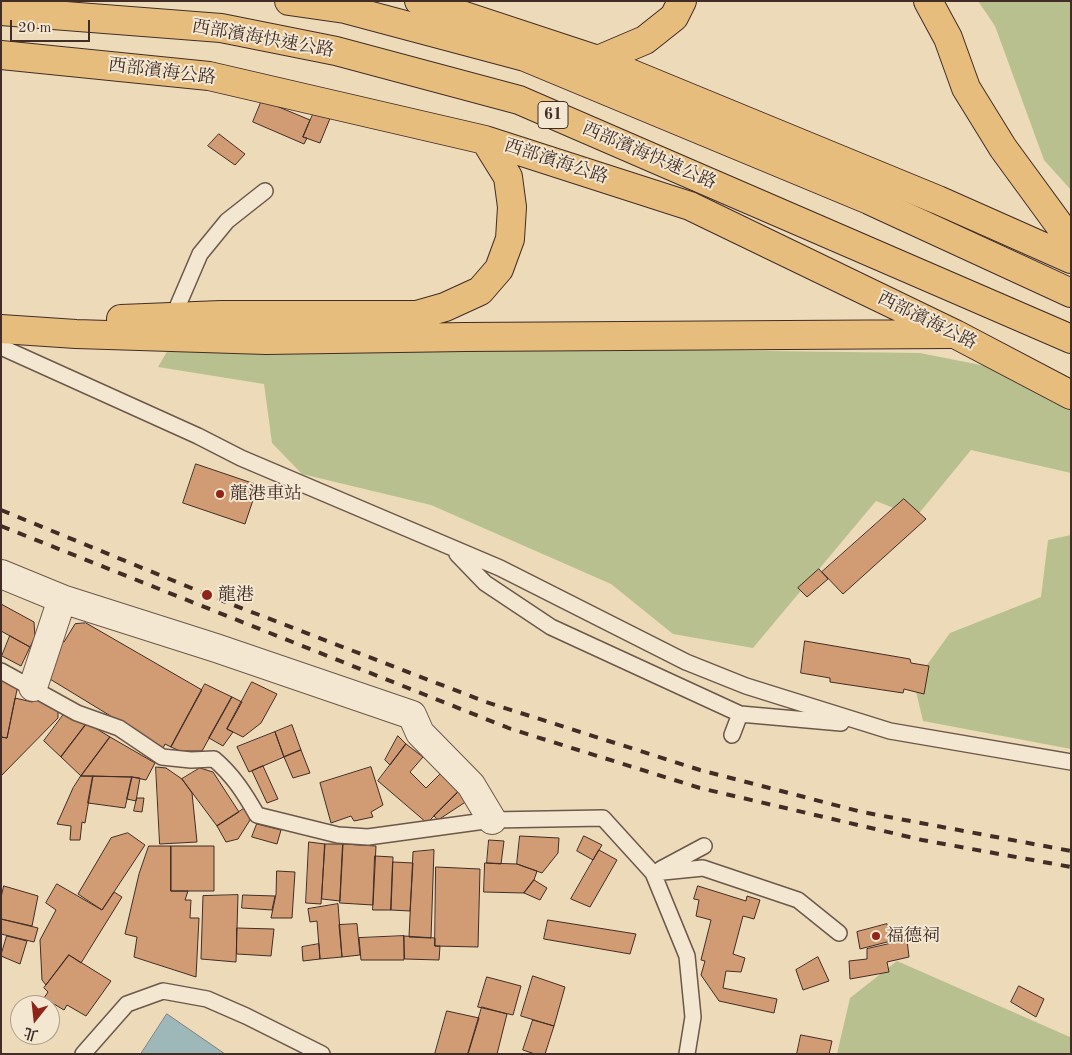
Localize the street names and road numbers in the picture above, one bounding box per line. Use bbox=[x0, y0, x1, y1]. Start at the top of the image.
street label: 西部濱海快速公路 bbox=[190, 16, 336, 62]
street label: 西部濱海公路 bbox=[107, 55, 217, 89]
road number: 61 bbox=[538, 102, 568, 128]
street label: 西部濱海快速公路 bbox=[579, 118, 719, 194]
street label: 西部濱海公路 bbox=[501, 135, 611, 189]
street label: 西部濱海公路 bbox=[874, 288, 980, 354]

